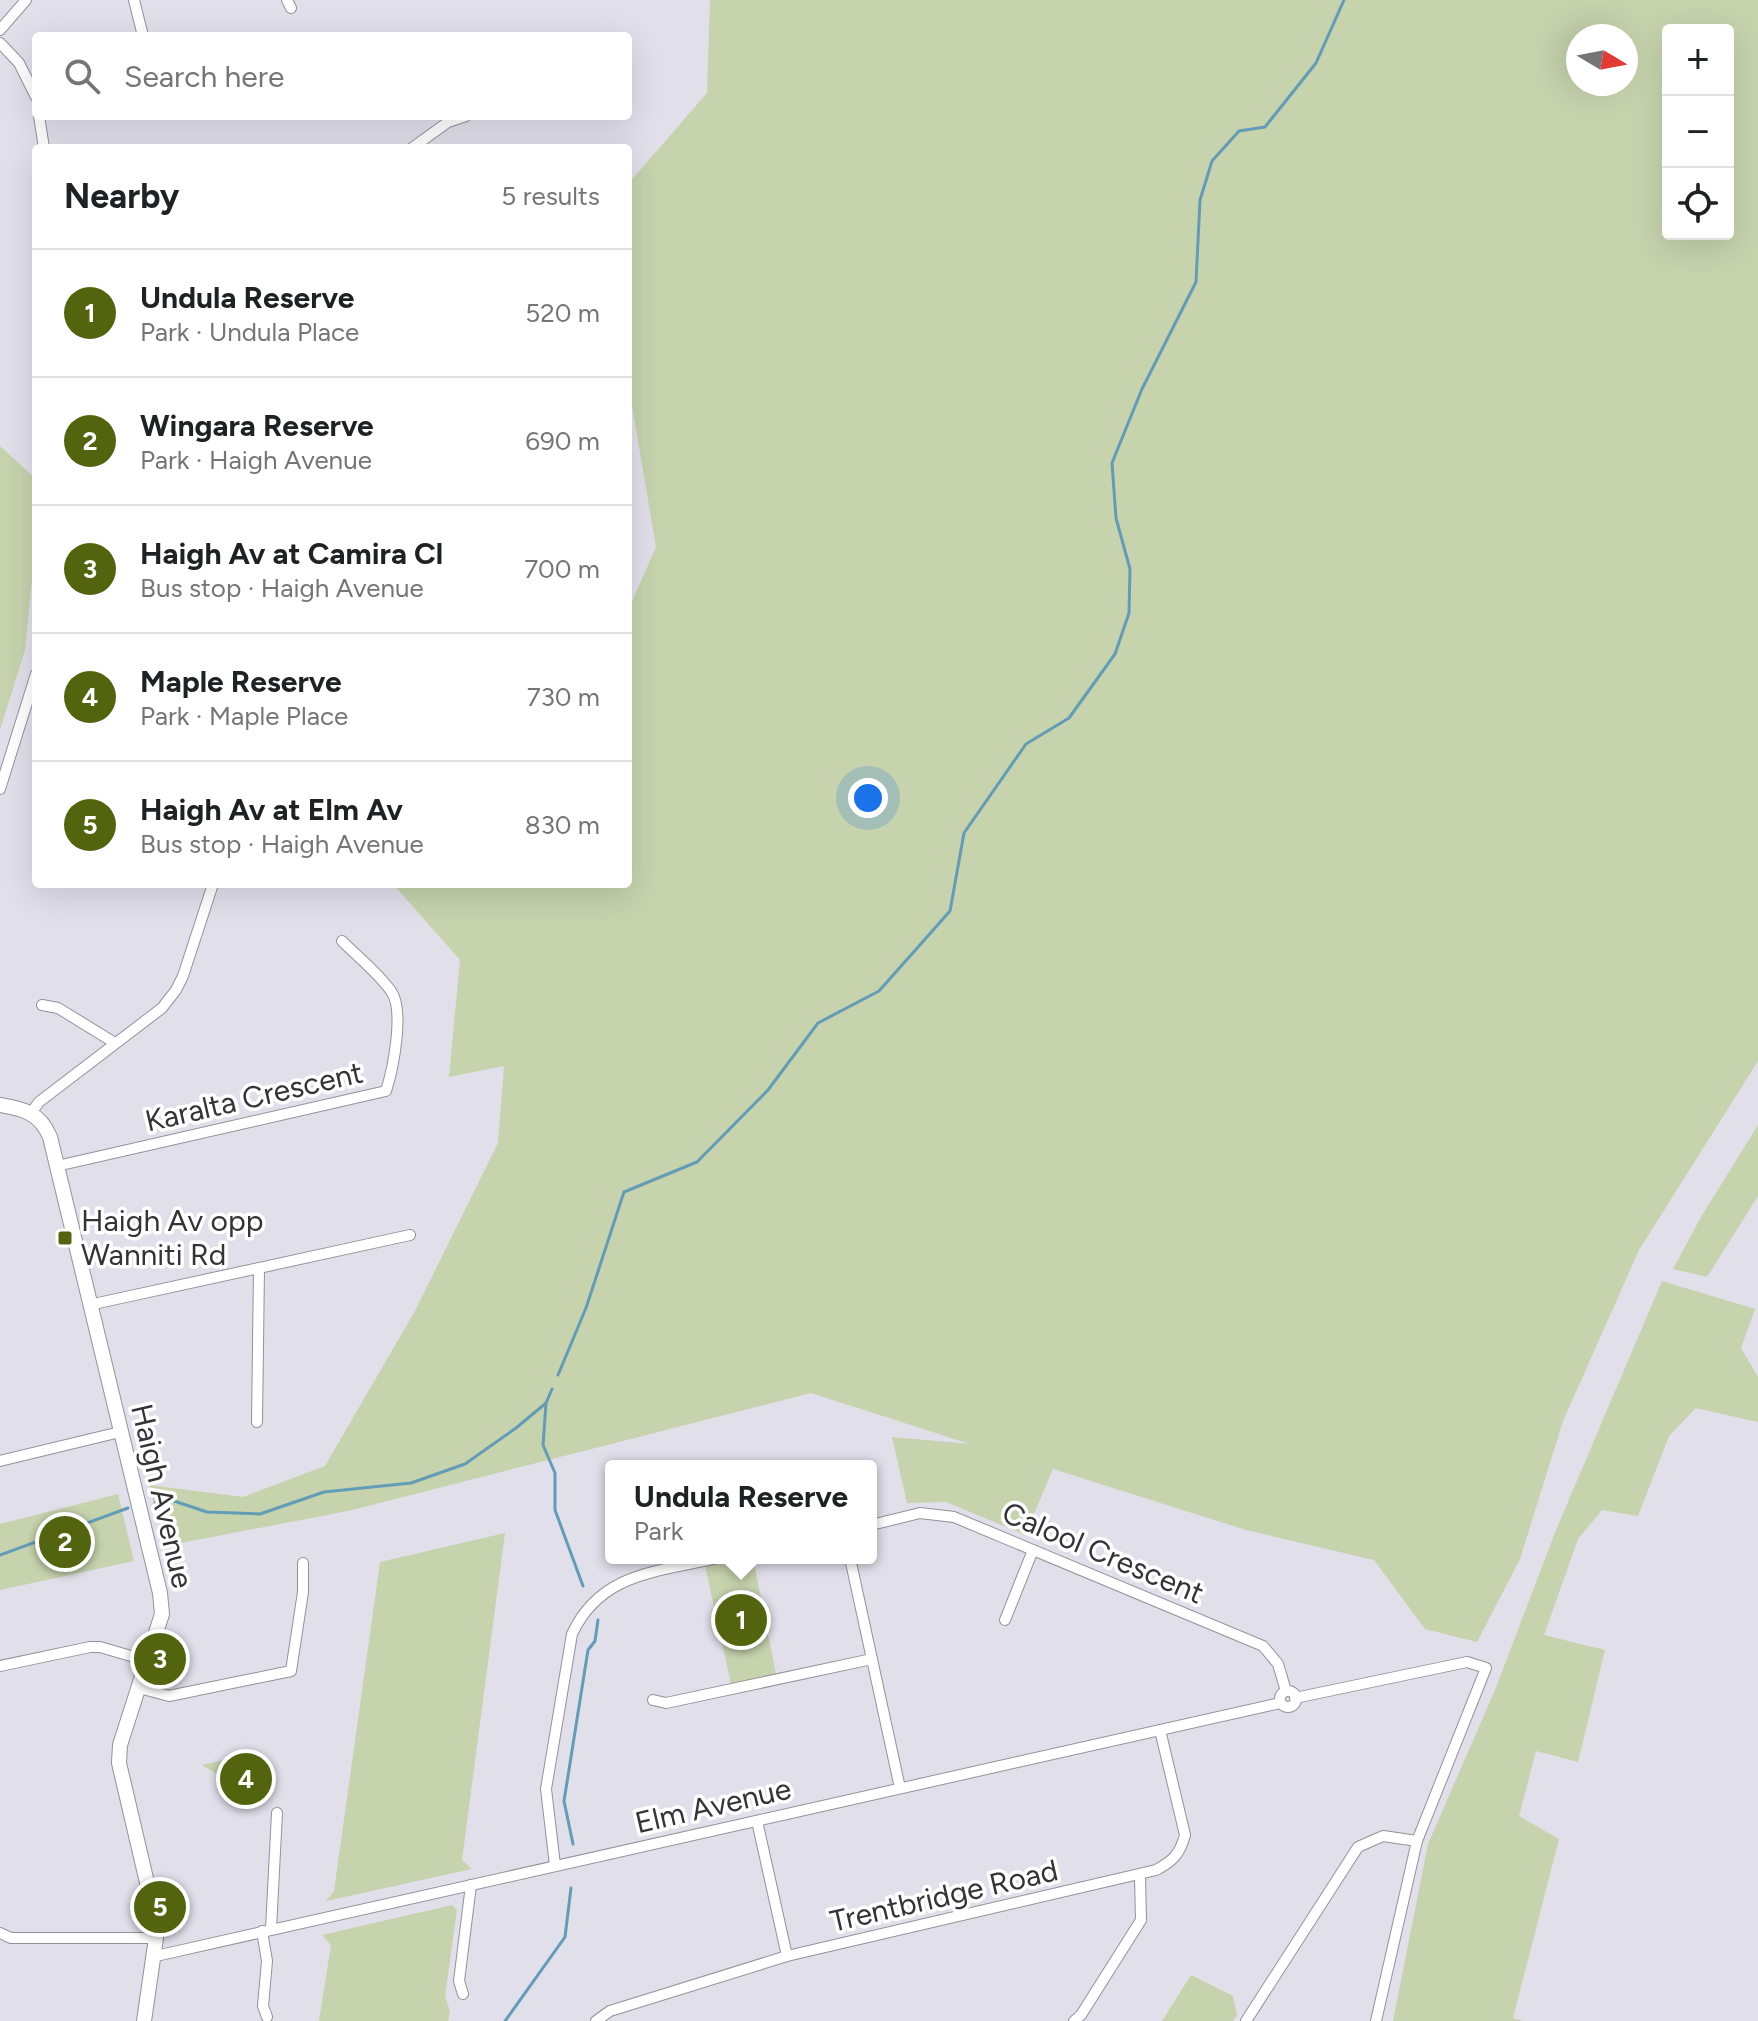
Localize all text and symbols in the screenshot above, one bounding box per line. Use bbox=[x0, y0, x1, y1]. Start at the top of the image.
north arrow bbox=[1566, 24, 1638, 96]
map controls bbox=[1662, 24, 1734, 240]
button: + bbox=[1662, 24, 1734, 96]
search box bbox=[32, 32, 632, 120]
icon: search bbox=[60, 54, 104, 98]
text: Search here bbox=[124, 58, 284, 95]
button: − bbox=[1662, 96, 1734, 168]
button: locate bbox=[1662, 168, 1734, 240]
text: Nearby bbox=[64, 176, 179, 217]
text: 5 results bbox=[501, 180, 600, 212]
text: Undula Reserve bbox=[140, 279, 354, 316]
text: 1 bbox=[85, 297, 95, 329]
text: 520 m bbox=[525, 297, 600, 329]
text: Park · Undula Place bbox=[140, 316, 359, 348]
text: Wingara Reserve bbox=[140, 407, 374, 444]
text: 2 bbox=[82, 425, 98, 457]
text: 690 m bbox=[525, 425, 600, 457]
text: Park · Haigh Avenue bbox=[140, 444, 372, 476]
text: Haigh Av at Camira Cl bbox=[140, 535, 443, 572]
text: 3 bbox=[83, 553, 97, 585]
text: 700 m bbox=[524, 553, 600, 585]
text: Bus stop · Haigh Avenue bbox=[140, 572, 424, 604]
text: Maple Reserve bbox=[140, 663, 342, 700]
text: 4 bbox=[82, 681, 98, 713]
text: 730 m bbox=[527, 681, 600, 713]
text: Park · Maple Place bbox=[140, 700, 348, 732]
your location bbox=[848, 778, 888, 818]
text: Haigh Av at Elm Av bbox=[140, 791, 403, 828]
text: 5 bbox=[82, 809, 98, 841]
text: 830 m bbox=[525, 809, 600, 841]
text: Bus stop · Haigh Avenue bbox=[140, 828, 424, 860]
street label: Karalta Crescent bbox=[141, 1053, 366, 1140]
place label: Haigh Av opp Wanniti Rd bbox=[81, 1202, 263, 1273]
marker: Haigh Av opp Wanniti Rd bbox=[56, 1229, 74, 1247]
street label: Haigh Avenue bbox=[123, 1400, 202, 1592]
popup bbox=[605, 1460, 877, 1564]
text: Undula Reserve bbox=[634, 1478, 848, 1515]
street label: Calool Crescent bbox=[997, 1493, 1209, 1612]
pin: 2 bbox=[39, 1512, 91, 1572]
text: Park bbox=[634, 1515, 683, 1547]
pin: 1 bbox=[715, 1590, 767, 1650]
pin: 3 bbox=[134, 1629, 186, 1689]
pin: 4 bbox=[220, 1749, 272, 1809]
street label: Elm Avenue bbox=[631, 1770, 794, 1841]
street label: Trentbridge Road bbox=[826, 1851, 1061, 1940]
pin: 5 bbox=[134, 1877, 186, 1937]

